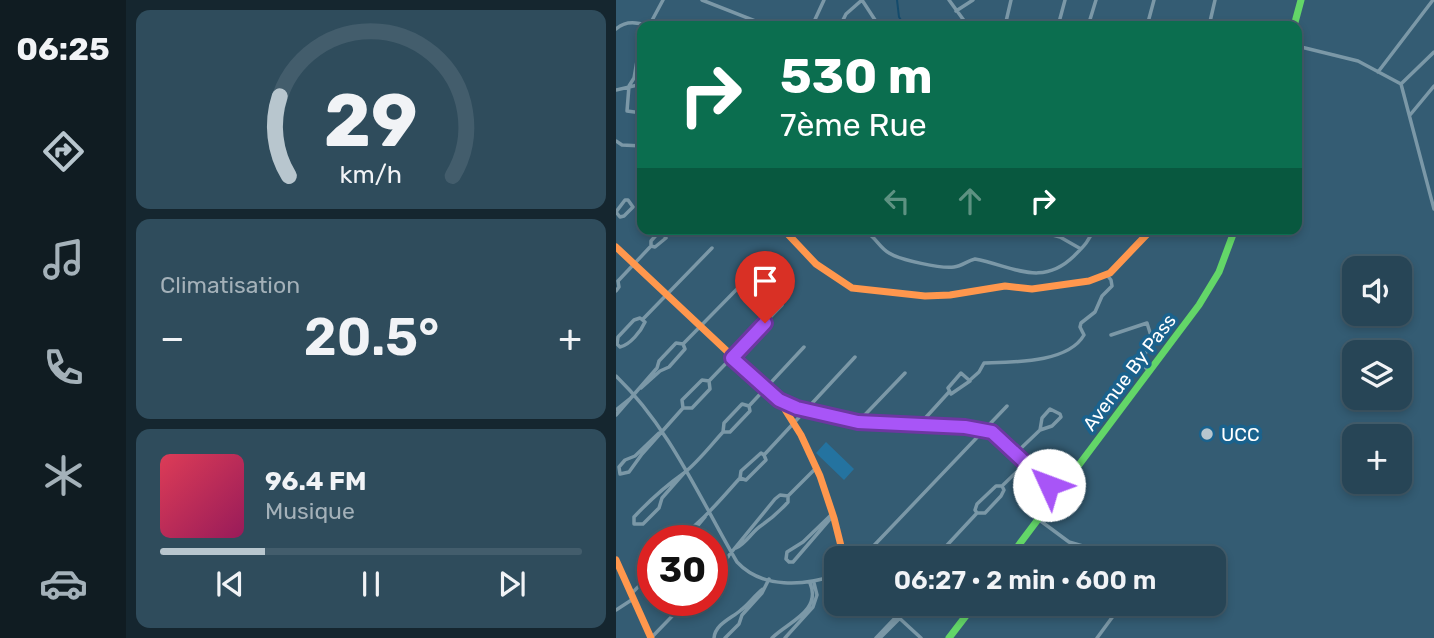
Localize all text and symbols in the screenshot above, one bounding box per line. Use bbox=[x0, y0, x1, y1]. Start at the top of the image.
text: 06:25 bbox=[16, 30, 110, 68]
text: 530 m bbox=[780, 47, 933, 105]
icon: right bbox=[665, 49, 756, 140]
text: 29 bbox=[324, 78, 418, 164]
text: 7ème Rue bbox=[780, 106, 927, 144]
icon: directions bbox=[39, 127, 88, 176]
text: km/h bbox=[340, 159, 402, 188]
icon: left bbox=[878, 182, 916, 220]
icon: ahead bbox=[951, 182, 989, 220]
icon: right bbox=[1024, 182, 1062, 220]
icon: music bbox=[39, 235, 88, 284]
pin bbox=[735, 251, 795, 323]
map controls bbox=[1342, 256, 1412, 494]
button: sound bbox=[1342, 256, 1412, 326]
icon: arrive bbox=[746, 262, 784, 300]
text: Climatisation bbox=[160, 271, 300, 299]
text: 20.5° bbox=[304, 306, 439, 368]
street label: Avenue By Pass bbox=[1078, 309, 1181, 435]
text: − bbox=[160, 315, 185, 361]
text: + bbox=[558, 315, 582, 361]
button: layers bbox=[1342, 340, 1412, 410]
icon: phone bbox=[39, 343, 88, 392]
place label: UCC bbox=[1221, 423, 1260, 446]
button: + bbox=[1342, 424, 1412, 494]
marker: UCC bbox=[1199, 426, 1215, 442]
position arrow bbox=[1012, 448, 1086, 522]
icon: climate bbox=[39, 451, 88, 500]
text: 96.4 FM bbox=[265, 466, 367, 497]
text: Musique bbox=[265, 497, 355, 525]
speed limit sign: 30 bbox=[637, 525, 728, 616]
icon: car bbox=[39, 559, 88, 608]
icon: previous bbox=[211, 565, 249, 603]
icon: pause bbox=[352, 565, 390, 603]
icon: next bbox=[493, 565, 531, 603]
text: 06:27 · 2 min · 600 m bbox=[894, 565, 1156, 596]

